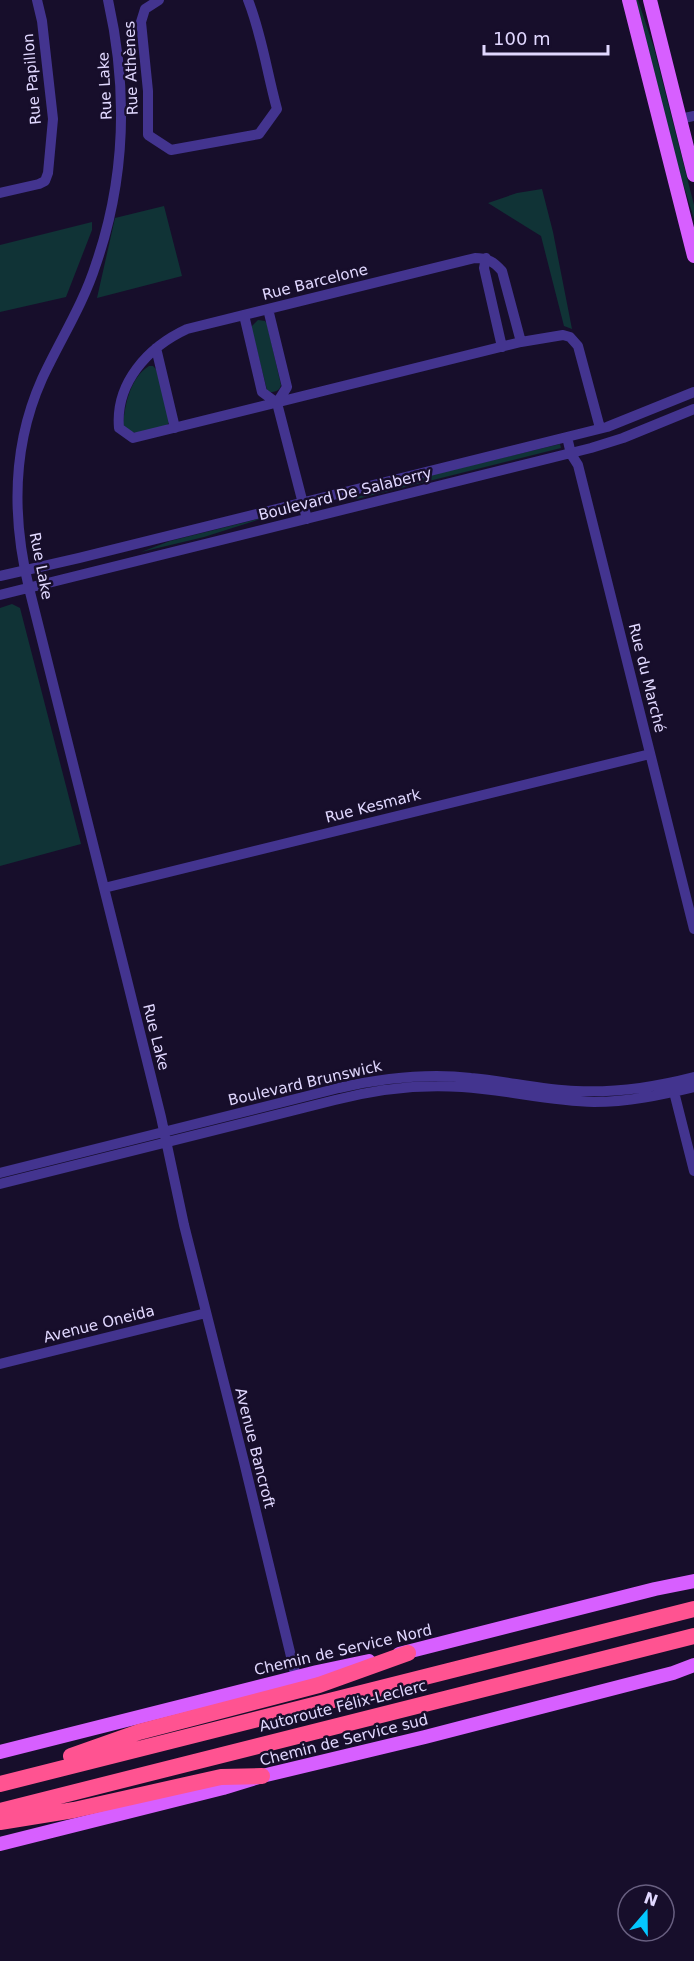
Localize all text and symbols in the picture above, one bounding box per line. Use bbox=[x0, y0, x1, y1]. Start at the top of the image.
scale bar bbox=[484, 18, 608, 56]
street label: Rue Athènes bbox=[120, 20, 142, 115]
text: 100 m bbox=[493, 28, 551, 49]
street label: Rue Papillon bbox=[19, 33, 45, 125]
street label: Rue Lake bbox=[94, 51, 116, 121]
street label: Rue Barcelone bbox=[260, 260, 370, 304]
street label: Boulevard De Salaberry bbox=[256, 464, 434, 524]
street label: Rue Lake bbox=[26, 531, 56, 601]
street label: Rue du Marché bbox=[625, 621, 669, 735]
street label: Rue Kesmark bbox=[323, 785, 423, 827]
street label: Rue Lake bbox=[139, 1002, 173, 1072]
street label: Boulevard Brunswick bbox=[226, 1056, 384, 1109]
street label: Avenue Oneida bbox=[42, 1301, 156, 1347]
street label: Avenue Bancroft bbox=[231, 1386, 279, 1510]
street label: Chemin de Service Nord bbox=[252, 1621, 434, 1679]
street label: Autoroute Félix-Leclerc bbox=[257, 1676, 429, 1736]
street label: Chemin de Service sud bbox=[258, 1710, 430, 1770]
north arrow bbox=[616, 1883, 676, 1943]
text: N bbox=[641, 1888, 661, 1911]

